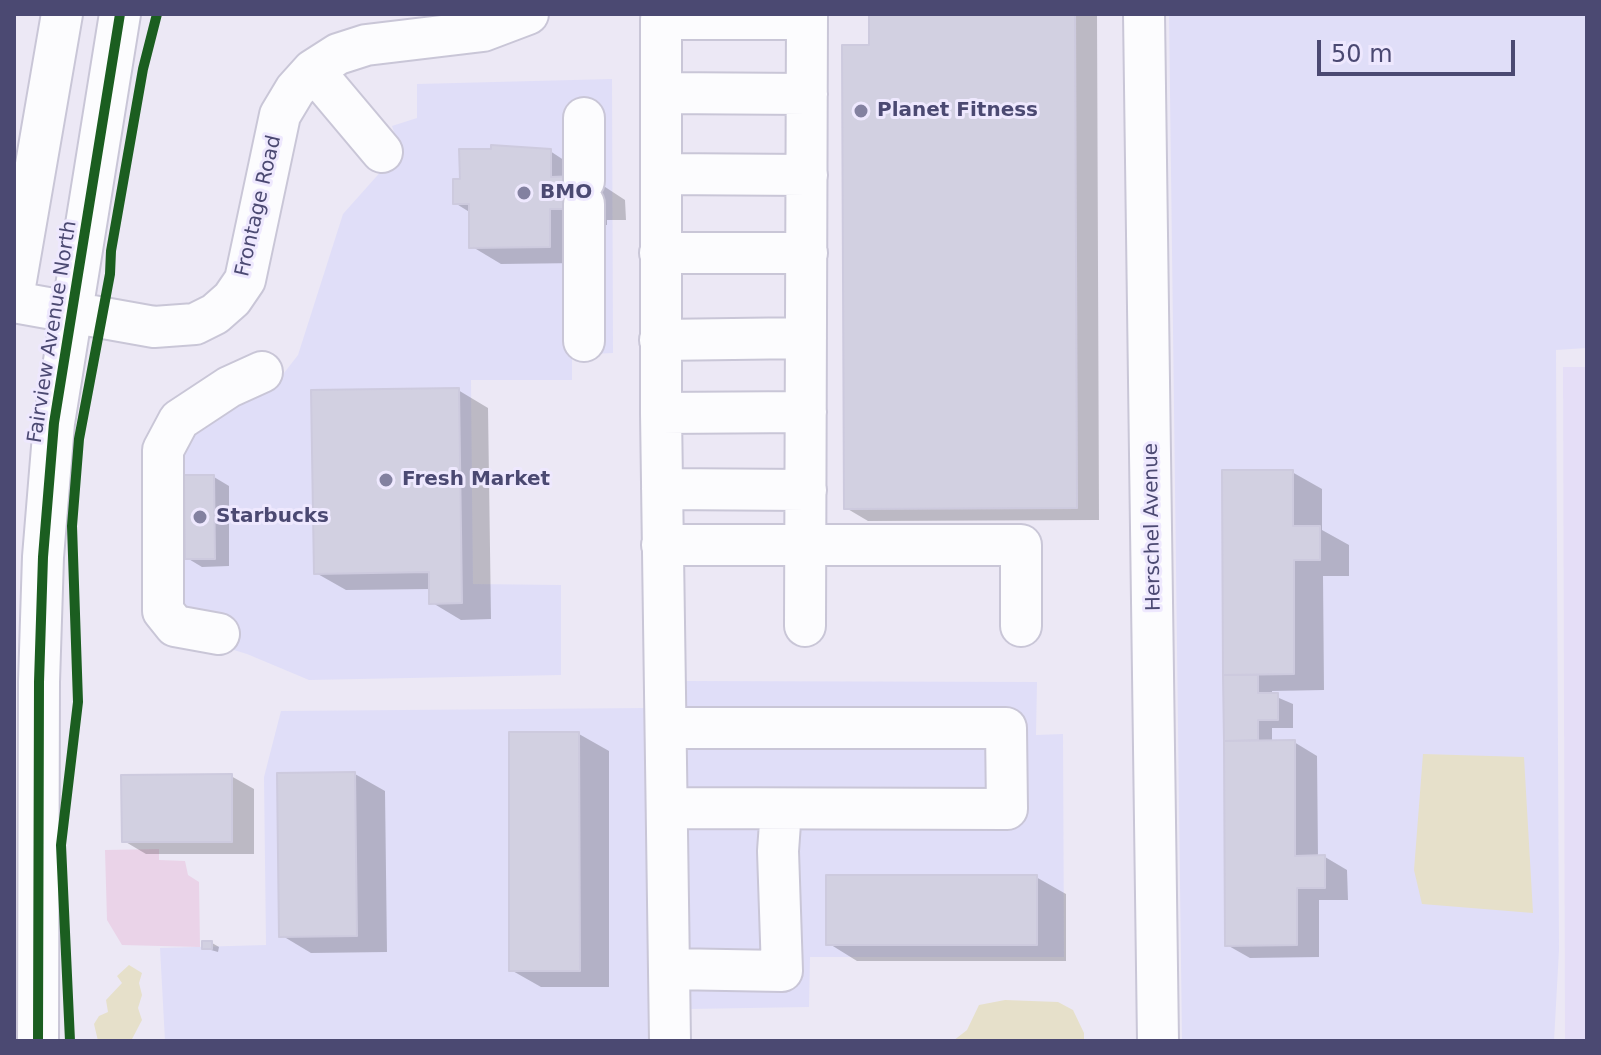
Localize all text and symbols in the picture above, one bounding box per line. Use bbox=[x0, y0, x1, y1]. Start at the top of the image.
scale bar bbox=[1321, 24, 1519, 74]
text: 50 m bbox=[1331, 40, 1393, 68]
place label: Planet Fitness bbox=[877, 99, 1038, 123]
marker: Planet Fitness bbox=[852, 102, 870, 120]
street label: Frontage Road bbox=[231, 133, 287, 279]
place label: BMO bbox=[540, 181, 592, 205]
marker: BMO bbox=[515, 184, 533, 202]
street label: Fairview Avenue North bbox=[24, 219, 82, 445]
street label: Herschel Avenue bbox=[1140, 443, 1166, 611]
place label: Fresh Market bbox=[402, 468, 550, 492]
marker: Fresh Market bbox=[377, 471, 395, 489]
place label: Starbucks bbox=[216, 505, 329, 529]
marker: Starbucks bbox=[191, 508, 209, 526]

